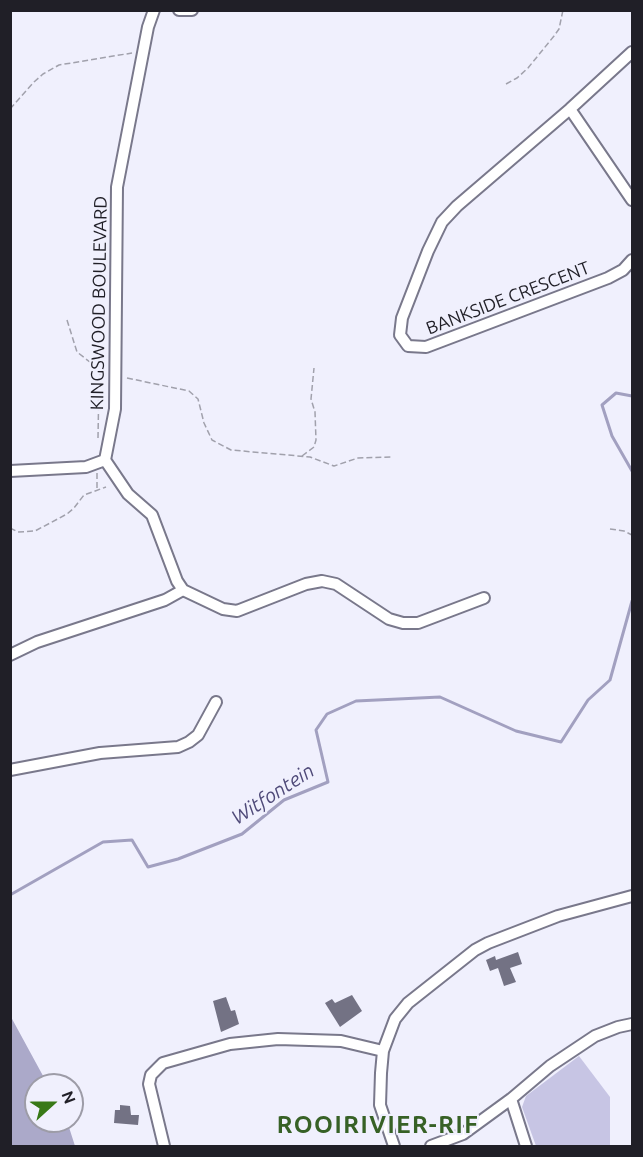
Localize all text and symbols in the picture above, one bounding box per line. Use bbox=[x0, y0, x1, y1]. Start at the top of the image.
street label: KINGSWOOD BOULEVARD bbox=[86, 196, 112, 410]
street label: BANKSIDE CRESCENT bbox=[423, 257, 593, 339]
water label: Witfontein bbox=[227, 758, 319, 830]
north arrow bbox=[24, 1073, 84, 1133]
text: N bbox=[58, 1088, 79, 1106]
district label: ROOIRIVIER-RIF bbox=[277, 1111, 479, 1139]

